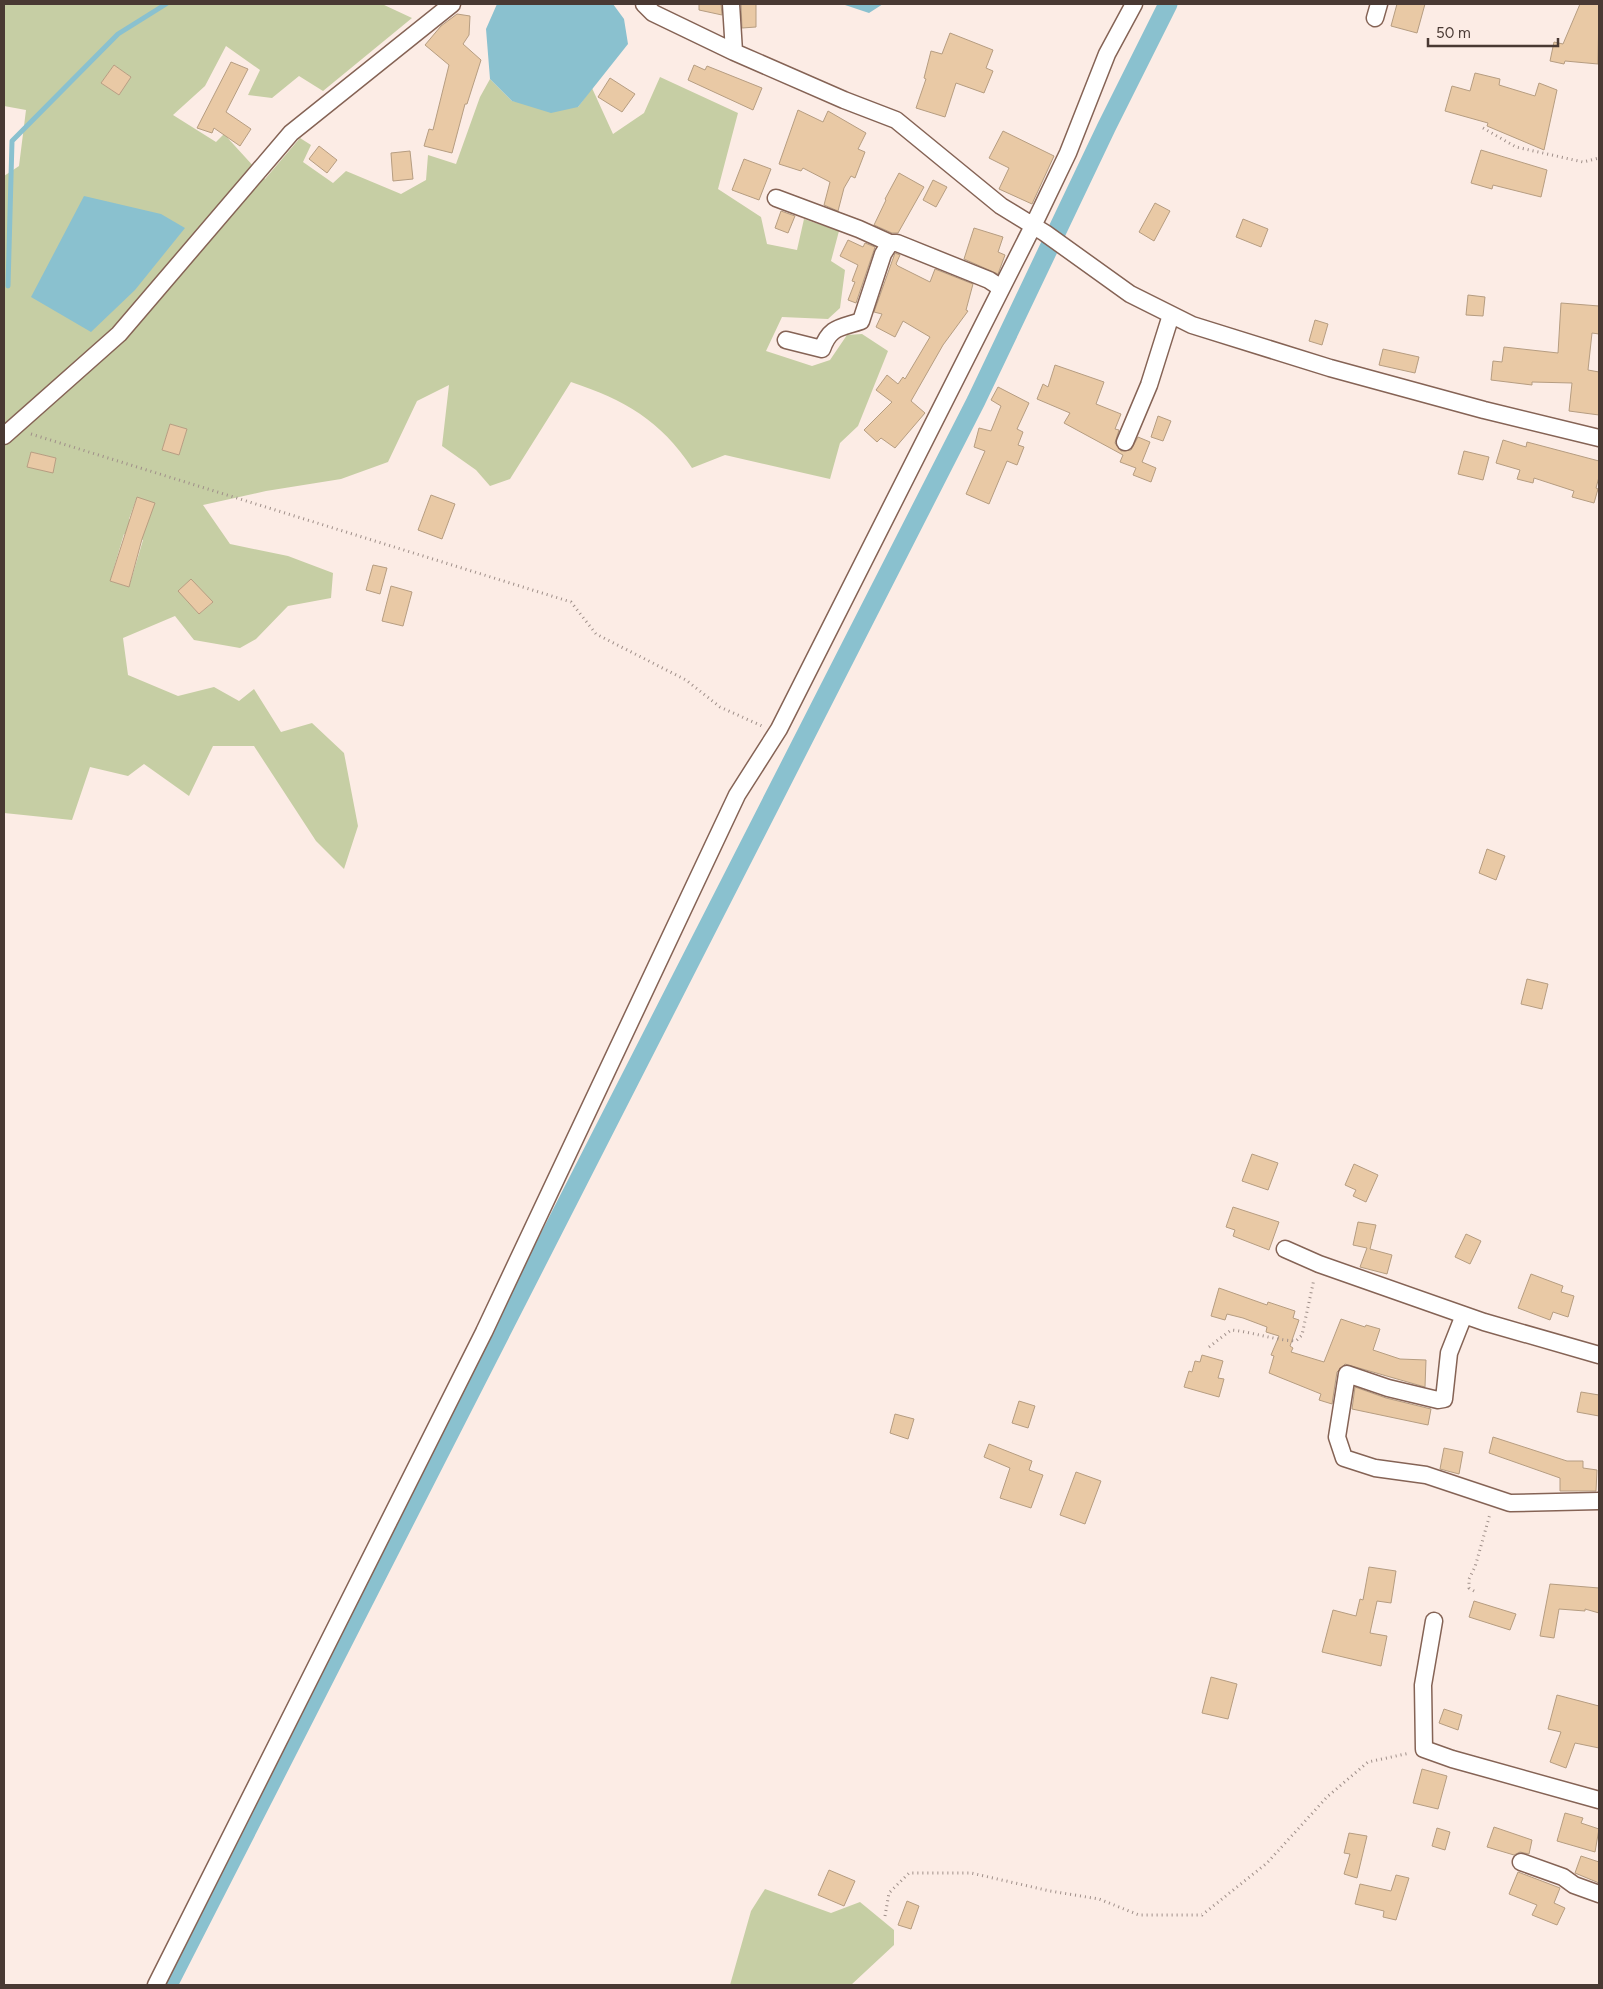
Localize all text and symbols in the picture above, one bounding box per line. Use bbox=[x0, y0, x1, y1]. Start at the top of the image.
scale bar bbox=[1428, 15, 1558, 47]
text: 50 m bbox=[1436, 24, 1471, 42]

